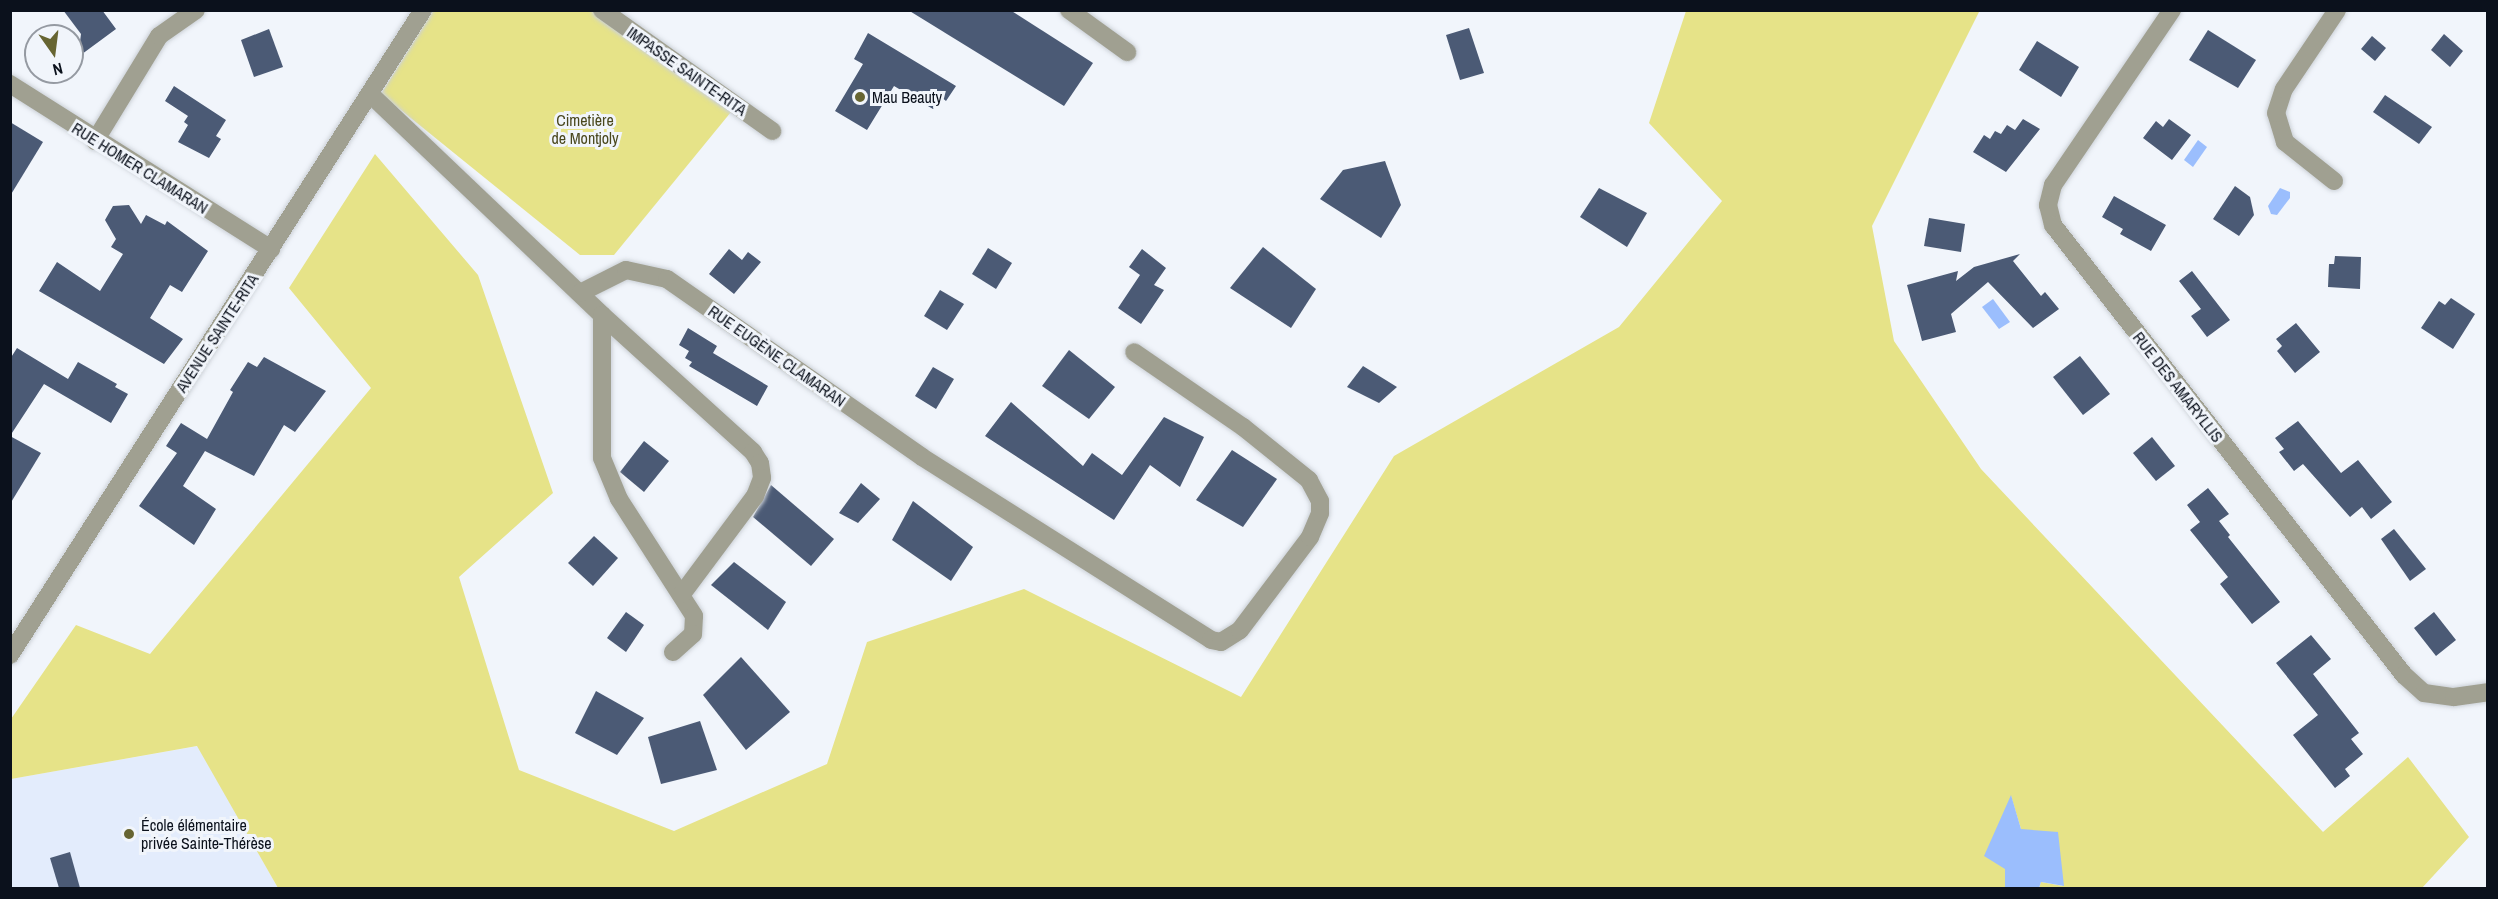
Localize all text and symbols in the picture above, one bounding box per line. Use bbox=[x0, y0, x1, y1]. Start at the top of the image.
street label: IMPASSE SAINTE-RITA bbox=[623, 22, 751, 120]
north arrow bbox=[24, 24, 84, 84]
text: N bbox=[51, 58, 65, 81]
place label: Mau Beauty bbox=[872, 87, 942, 107]
marker: Mau Beauty bbox=[853, 90, 867, 104]
park label: Cimetière de Montjoly bbox=[551, 110, 619, 148]
street label: RUE HOMER CLAMARAN bbox=[68, 118, 212, 218]
street label: AVENUE SAINTE-RITA bbox=[172, 270, 262, 396]
street label: RUE EUGÈNE CLAMARAN bbox=[705, 301, 849, 411]
street label: RUE DES AMARYLLIS bbox=[2129, 328, 2227, 446]
place label: École élémentaire privée Sainte-Thérèse bbox=[141, 815, 272, 853]
marker: École élémentaire privée Sainte-Thérèse bbox=[122, 827, 136, 841]

